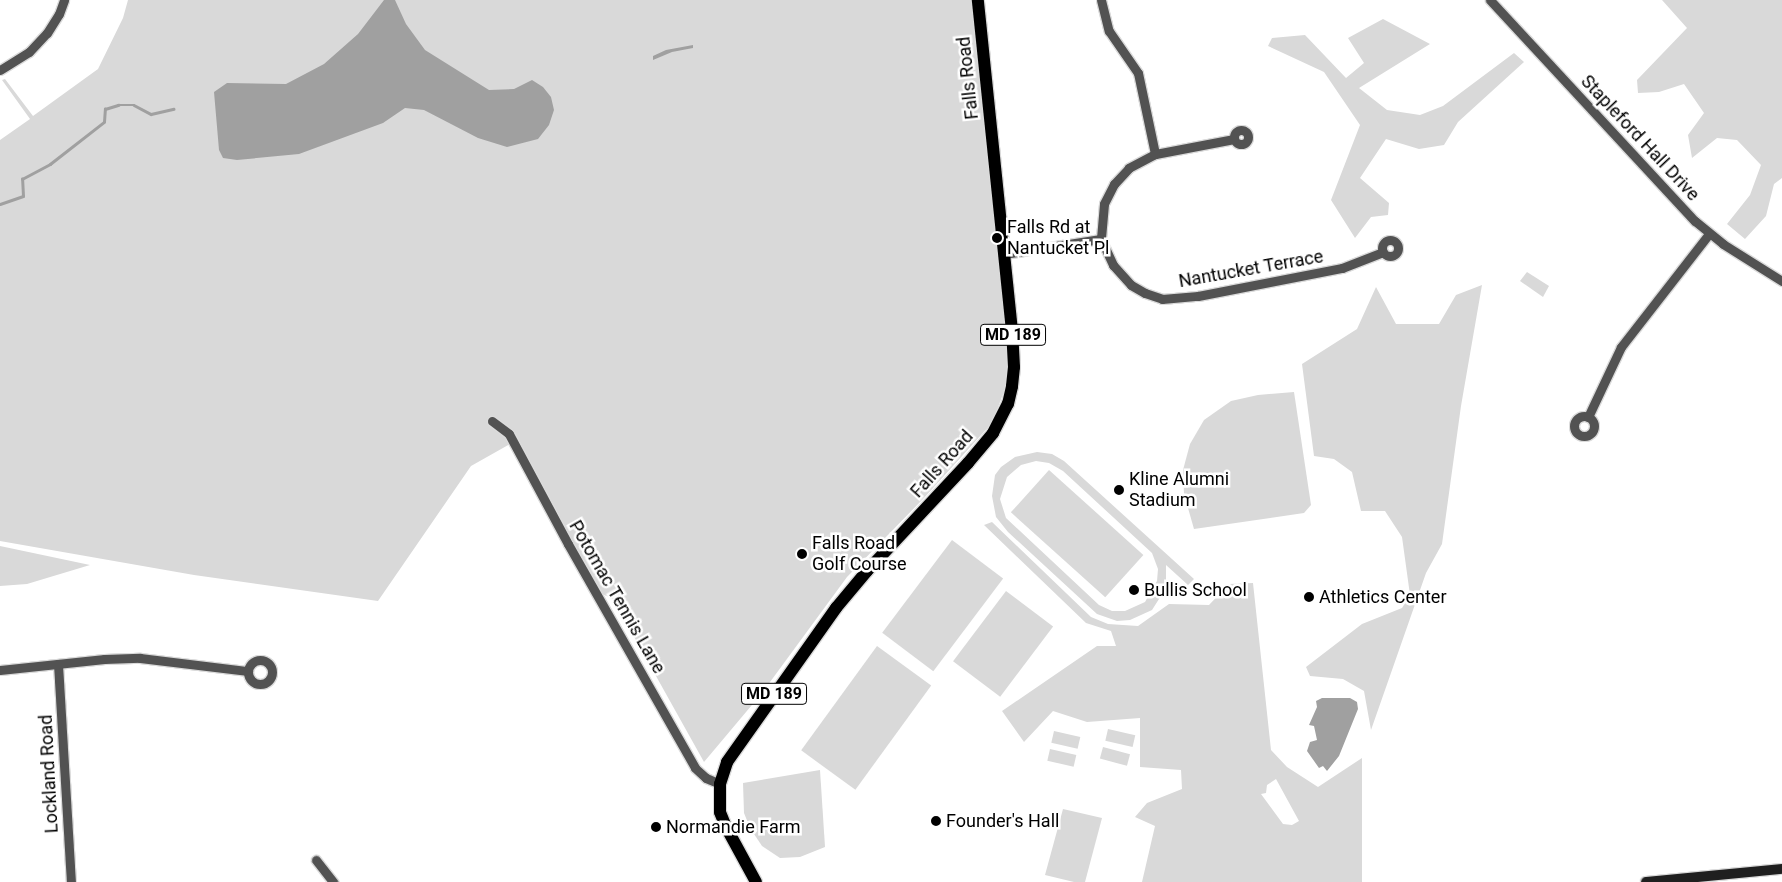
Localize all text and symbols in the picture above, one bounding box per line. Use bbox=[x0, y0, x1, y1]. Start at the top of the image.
street label: Falls Road bbox=[953, 35, 983, 121]
street label: Stapleford Hall Drive bbox=[1576, 71, 1704, 205]
place label: Falls Rd at Nantucket Pl bbox=[1007, 217, 1109, 260]
marker: Falls Rd at Nantucket Pl bbox=[991, 232, 1003, 244]
street label: Nantucket Terrace bbox=[1177, 246, 1325, 292]
road number: MD 189 bbox=[979, 322, 1047, 348]
street label: Falls Road bbox=[906, 426, 978, 502]
place label: Kline Alumni Stadium bbox=[1129, 469, 1229, 512]
marker: Kline Alumni Stadium bbox=[1113, 484, 1125, 496]
street label: Potomac Tennis Lane bbox=[564, 517, 670, 677]
place label: Falls Road Golf Course bbox=[812, 533, 906, 576]
marker: Falls Road Golf Course bbox=[796, 548, 808, 560]
place label: Bullis School bbox=[1144, 579, 1247, 601]
marker: Bullis School bbox=[1128, 584, 1140, 596]
place label: Athletics Center bbox=[1319, 586, 1446, 608]
marker: Athletics Center bbox=[1303, 591, 1315, 603]
road number: MD 189 bbox=[740, 681, 808, 708]
street label: Lockland Road bbox=[35, 714, 63, 834]
place label: Founder's Hall bbox=[946, 810, 1059, 832]
marker: Founder's Hall bbox=[930, 815, 942, 827]
place label: Normandie Farm bbox=[666, 816, 801, 838]
marker: Normandie Farm bbox=[650, 821, 662, 833]

